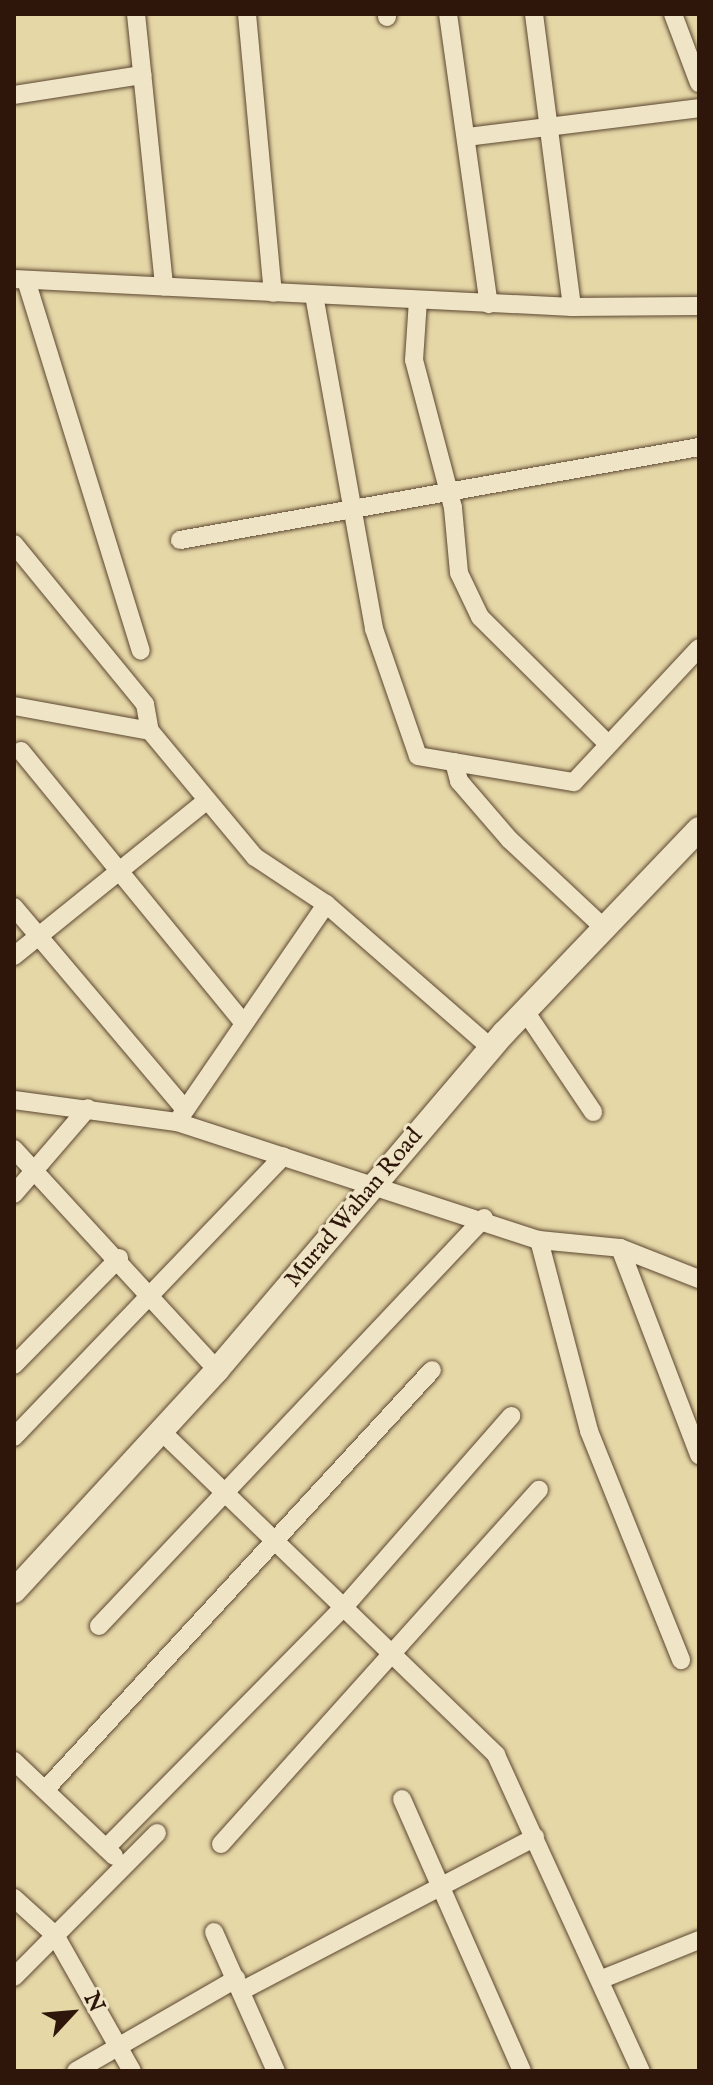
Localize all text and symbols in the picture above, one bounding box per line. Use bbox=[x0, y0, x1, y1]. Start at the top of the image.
street label: Murad Wahan Road bbox=[279, 1122, 429, 1294]
north arrow bbox=[32, 1973, 112, 2053]
text: N bbox=[77, 1988, 110, 2017]

